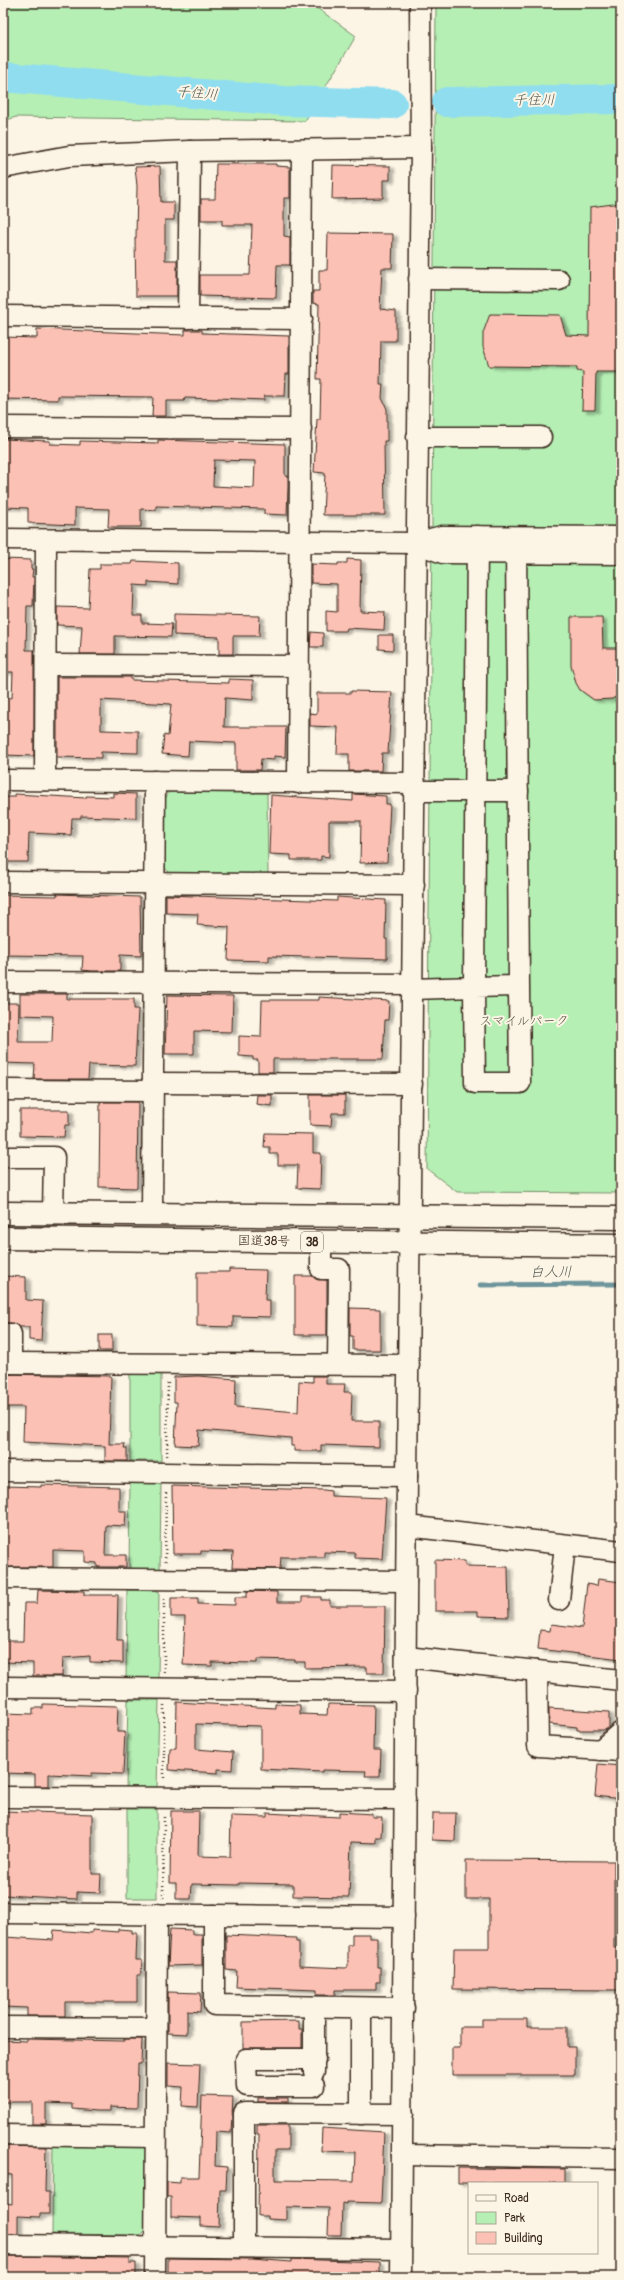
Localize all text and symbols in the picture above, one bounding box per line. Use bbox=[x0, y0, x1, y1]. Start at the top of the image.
water label: 千住川 bbox=[175, 83, 219, 103]
water label: 千住川 bbox=[513, 91, 555, 109]
park label: スマイルパーク bbox=[479, 1013, 569, 1029]
road number: 38 bbox=[301, 1232, 323, 1252]
street label: 国道38号 bbox=[237, 1233, 291, 1249]
water label: 白人川 bbox=[530, 1263, 572, 1281]
legend bbox=[468, 2182, 598, 2254]
text: Road bbox=[504, 2191, 529, 2206]
text: Park bbox=[504, 2211, 525, 2226]
text: Building bbox=[504, 2231, 543, 2246]

